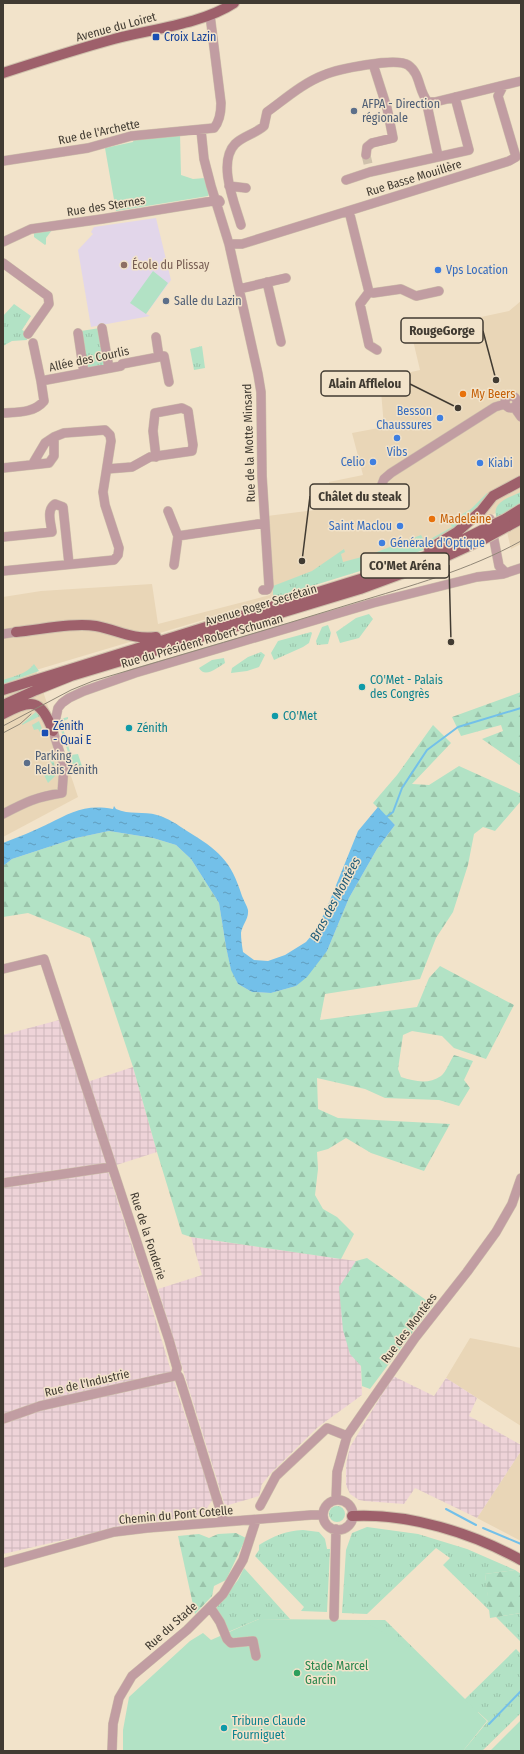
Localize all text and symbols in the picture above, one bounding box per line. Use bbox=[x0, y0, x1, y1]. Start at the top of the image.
street label: Avenue du Loiret bbox=[74, 10, 158, 44]
place label: Croix Lazin bbox=[164, 30, 216, 44]
marker: Croix Lazin bbox=[151, 32, 161, 42]
place label: AFPA - Direction régionale bbox=[362, 97, 440, 125]
marker: AFPA - Direction régionale bbox=[349, 106, 359, 116]
street label: Rue de l'Archette bbox=[57, 117, 141, 147]
street label: Rue Basse Mouillère bbox=[365, 157, 463, 199]
street label: Rue des Sternes bbox=[66, 193, 146, 219]
place label: École du Plissay bbox=[132, 257, 210, 272]
marker: École du Plissay bbox=[119, 260, 129, 270]
place label: Vps Location bbox=[446, 263, 508, 277]
marker: Vps Location bbox=[433, 265, 443, 275]
place label: Salle du Lazin bbox=[174, 294, 241, 308]
marker: Salle du Lazin bbox=[161, 296, 171, 306]
callout: RougeGorge bbox=[401, 318, 483, 343]
text: RougeGorge bbox=[409, 323, 475, 338]
street label: Allée des Courlis bbox=[48, 344, 130, 374]
callout: Alain Afflelou bbox=[321, 371, 410, 396]
text: Alain Afflelou bbox=[328, 376, 401, 391]
street label: Rue de la Motte Minsard bbox=[240, 383, 258, 503]
place label: My Beers bbox=[471, 387, 515, 401]
marker: My Beers bbox=[458, 389, 468, 399]
place label: Besson Chaussures bbox=[376, 404, 432, 432]
marker: Besson Chaussures bbox=[435, 413, 445, 423]
marker: Vibs bbox=[392, 433, 402, 443]
place label: Vibs bbox=[387, 445, 407, 459]
place label: Celio bbox=[341, 455, 365, 469]
place label: Kiabi bbox=[488, 456, 513, 470]
marker: Celio bbox=[368, 457, 378, 467]
marker: Kiabi bbox=[475, 458, 485, 468]
callout: Châlet du steak bbox=[310, 484, 409, 509]
text: Châlet du steak bbox=[318, 489, 402, 504]
place label: Madeleine bbox=[440, 512, 491, 526]
marker: Madeleine bbox=[427, 514, 437, 524]
place label: Saint Maclou bbox=[329, 519, 392, 533]
marker: Saint Maclou bbox=[395, 521, 405, 531]
place label: Générale d'Optique bbox=[390, 536, 485, 550]
marker: Générale d'Optique bbox=[377, 538, 387, 548]
callout: CO'Met Aréna bbox=[361, 553, 449, 578]
text: CO'Met Aréna bbox=[369, 558, 442, 573]
street label: Avenue Roger Secrétain bbox=[204, 581, 318, 629]
street label: Rue du Président Robert Schuman bbox=[120, 611, 284, 671]
place label: CO'Met - Palais des Congrès bbox=[370, 673, 443, 701]
marker: CO'Met - Palais des Congrès bbox=[357, 682, 367, 692]
place label: CO'Met bbox=[283, 709, 317, 723]
marker: CO'Met bbox=[270, 711, 280, 721]
place label: Zénith - Quai E bbox=[53, 719, 92, 747]
place label: Zénith bbox=[137, 721, 168, 735]
marker: Zénith bbox=[124, 723, 134, 733]
marker: Zénith - Quai E bbox=[40, 728, 50, 738]
place label: Parking Relais Zénith bbox=[35, 749, 98, 777]
marker: Parking Relais Zénith bbox=[22, 758, 32, 768]
water label: Bras des Montées bbox=[307, 854, 364, 943]
street label: Rue de la Fonderie bbox=[127, 1190, 169, 1282]
street label: Rue des Montées bbox=[378, 1290, 440, 1366]
street label: Rue de l'Industrie bbox=[43, 1366, 131, 1400]
street label: Chemin du Pont Cotelle bbox=[118, 1503, 234, 1527]
street label: Rue du Stade bbox=[142, 1599, 200, 1653]
place label: Stade Marcel Garcin bbox=[305, 1659, 368, 1687]
marker: Stade Marcel Garcin bbox=[292, 1668, 302, 1678]
place label: Tribune Claude Fourniguet bbox=[232, 1714, 306, 1742]
marker: Tribune Claude Fourniguet bbox=[219, 1723, 229, 1733]

